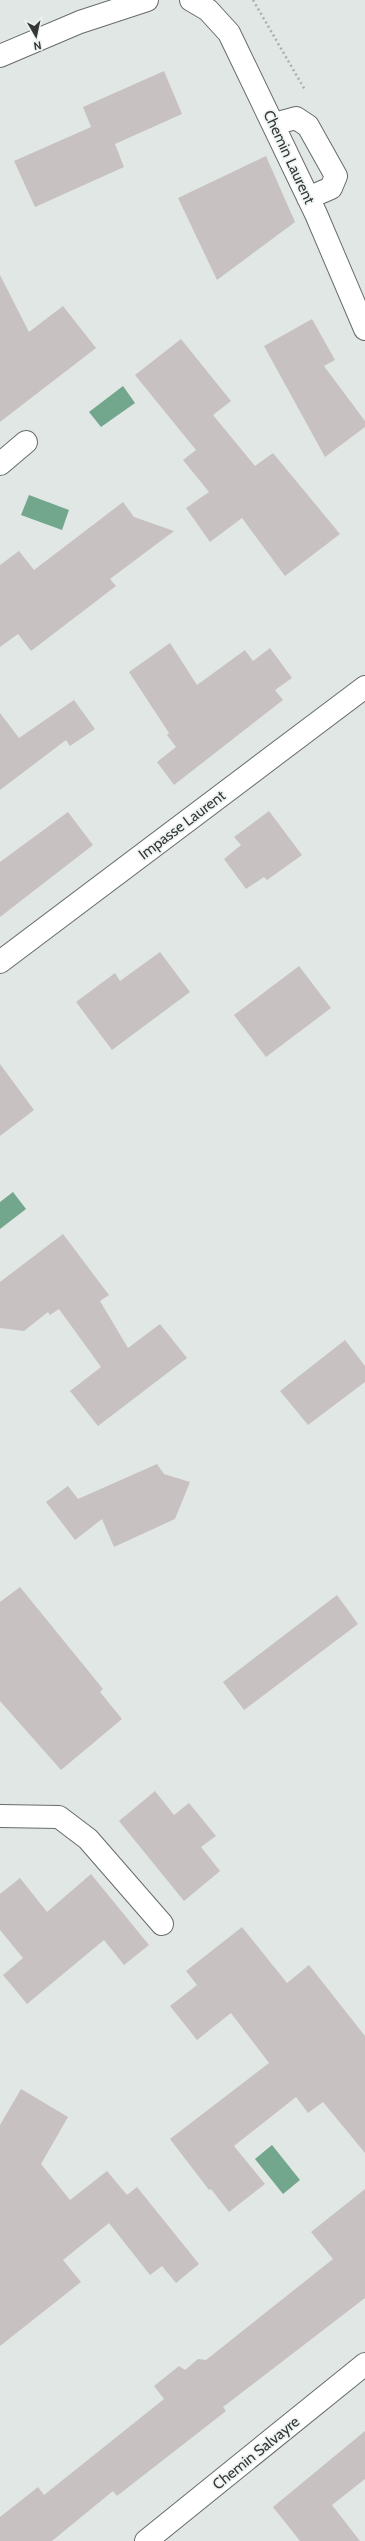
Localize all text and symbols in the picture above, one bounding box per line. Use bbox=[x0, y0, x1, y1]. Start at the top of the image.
north arrow bbox=[16, 16, 56, 56]
text: N bbox=[33, 38, 43, 53]
street label: Chemin Laurent bbox=[259, 107, 319, 207]
street label: Impasse Laurent bbox=[135, 787, 229, 863]
street label: Chemin Salvayre bbox=[209, 2412, 303, 2494]

